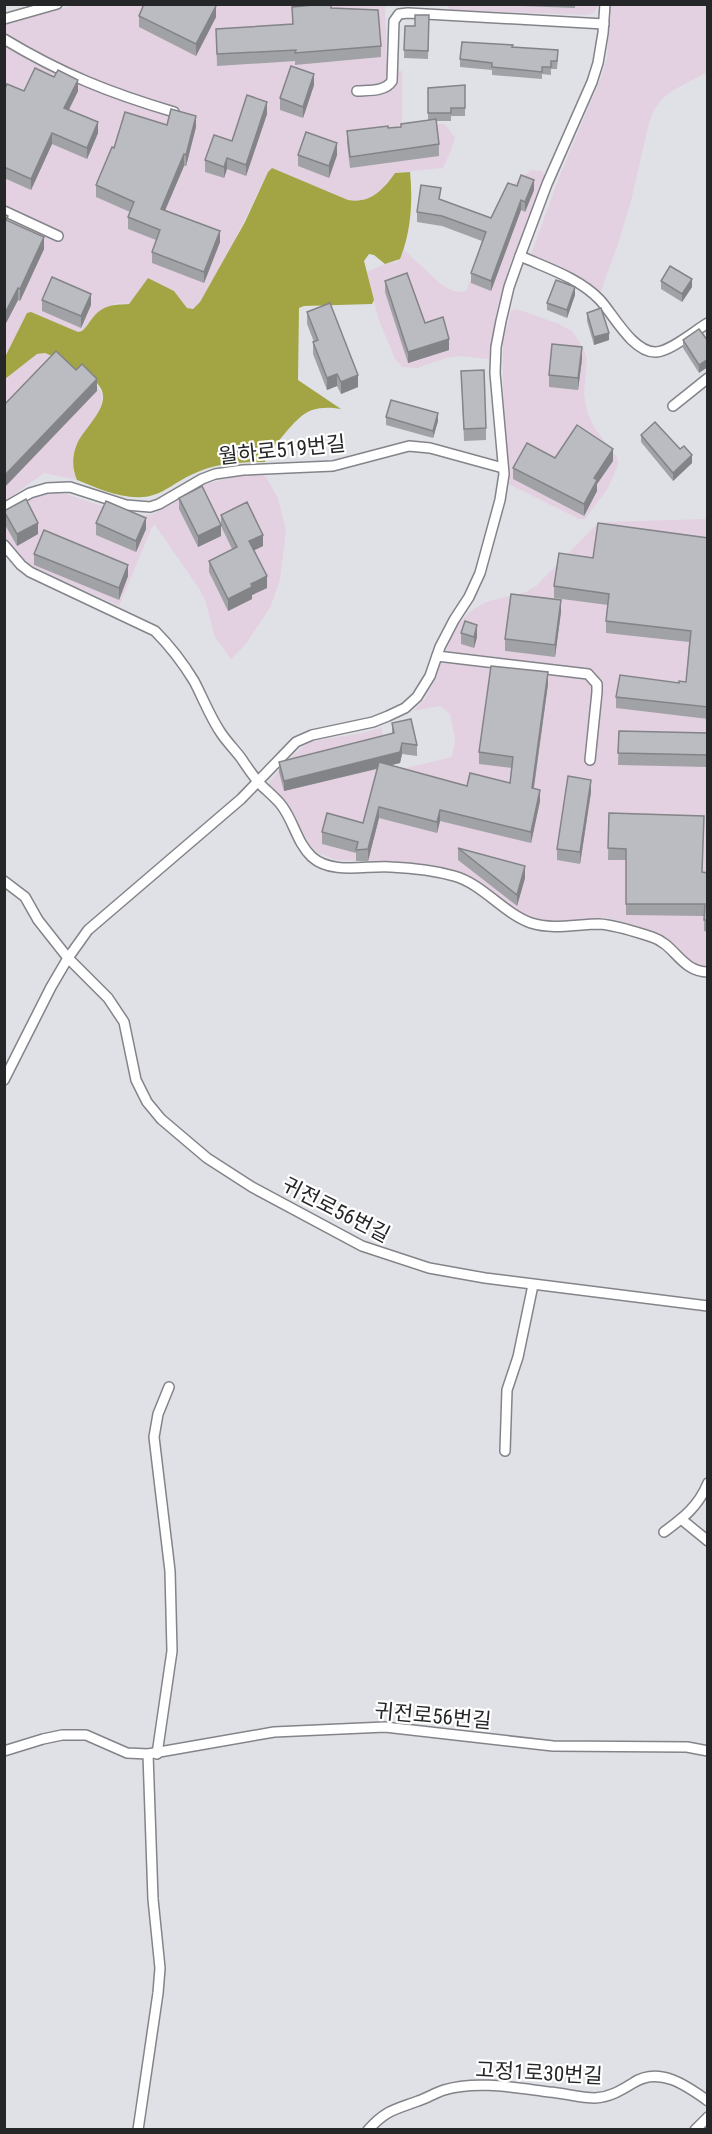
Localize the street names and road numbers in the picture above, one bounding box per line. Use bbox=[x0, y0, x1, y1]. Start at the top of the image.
street label: 월하로519번길 bbox=[217, 431, 347, 469]
street label: 귀전로56번길 bbox=[278, 1173, 394, 1247]
street label: 귀전로56번길 bbox=[374, 1699, 492, 1733]
street label: 고정1로30번길 bbox=[475, 2058, 603, 2088]

